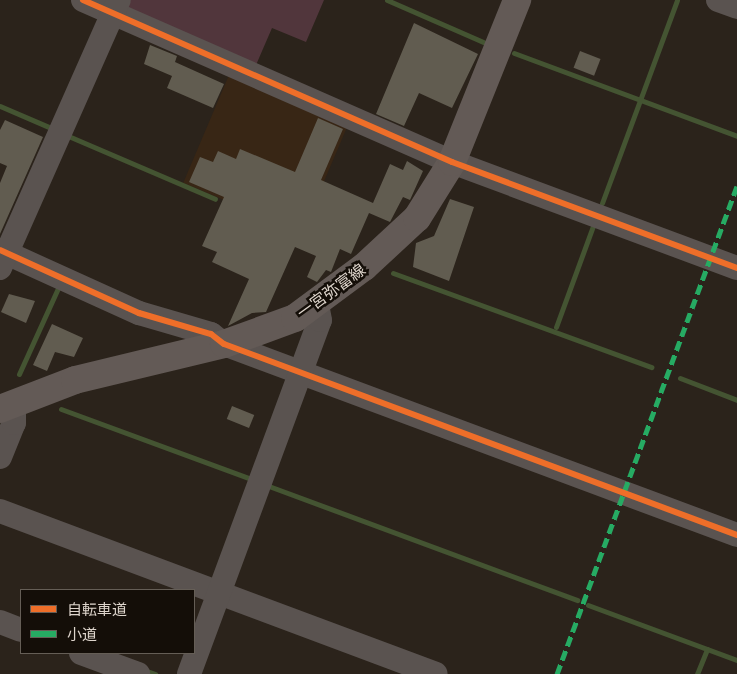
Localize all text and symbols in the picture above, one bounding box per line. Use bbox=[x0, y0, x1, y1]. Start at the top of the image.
street label: 一宮弥富線 bbox=[293, 260, 369, 322]
legend bbox=[20, 589, 195, 654]
text: 自転車道 bbox=[67, 600, 127, 619]
text: 小道 bbox=[67, 625, 97, 644]

